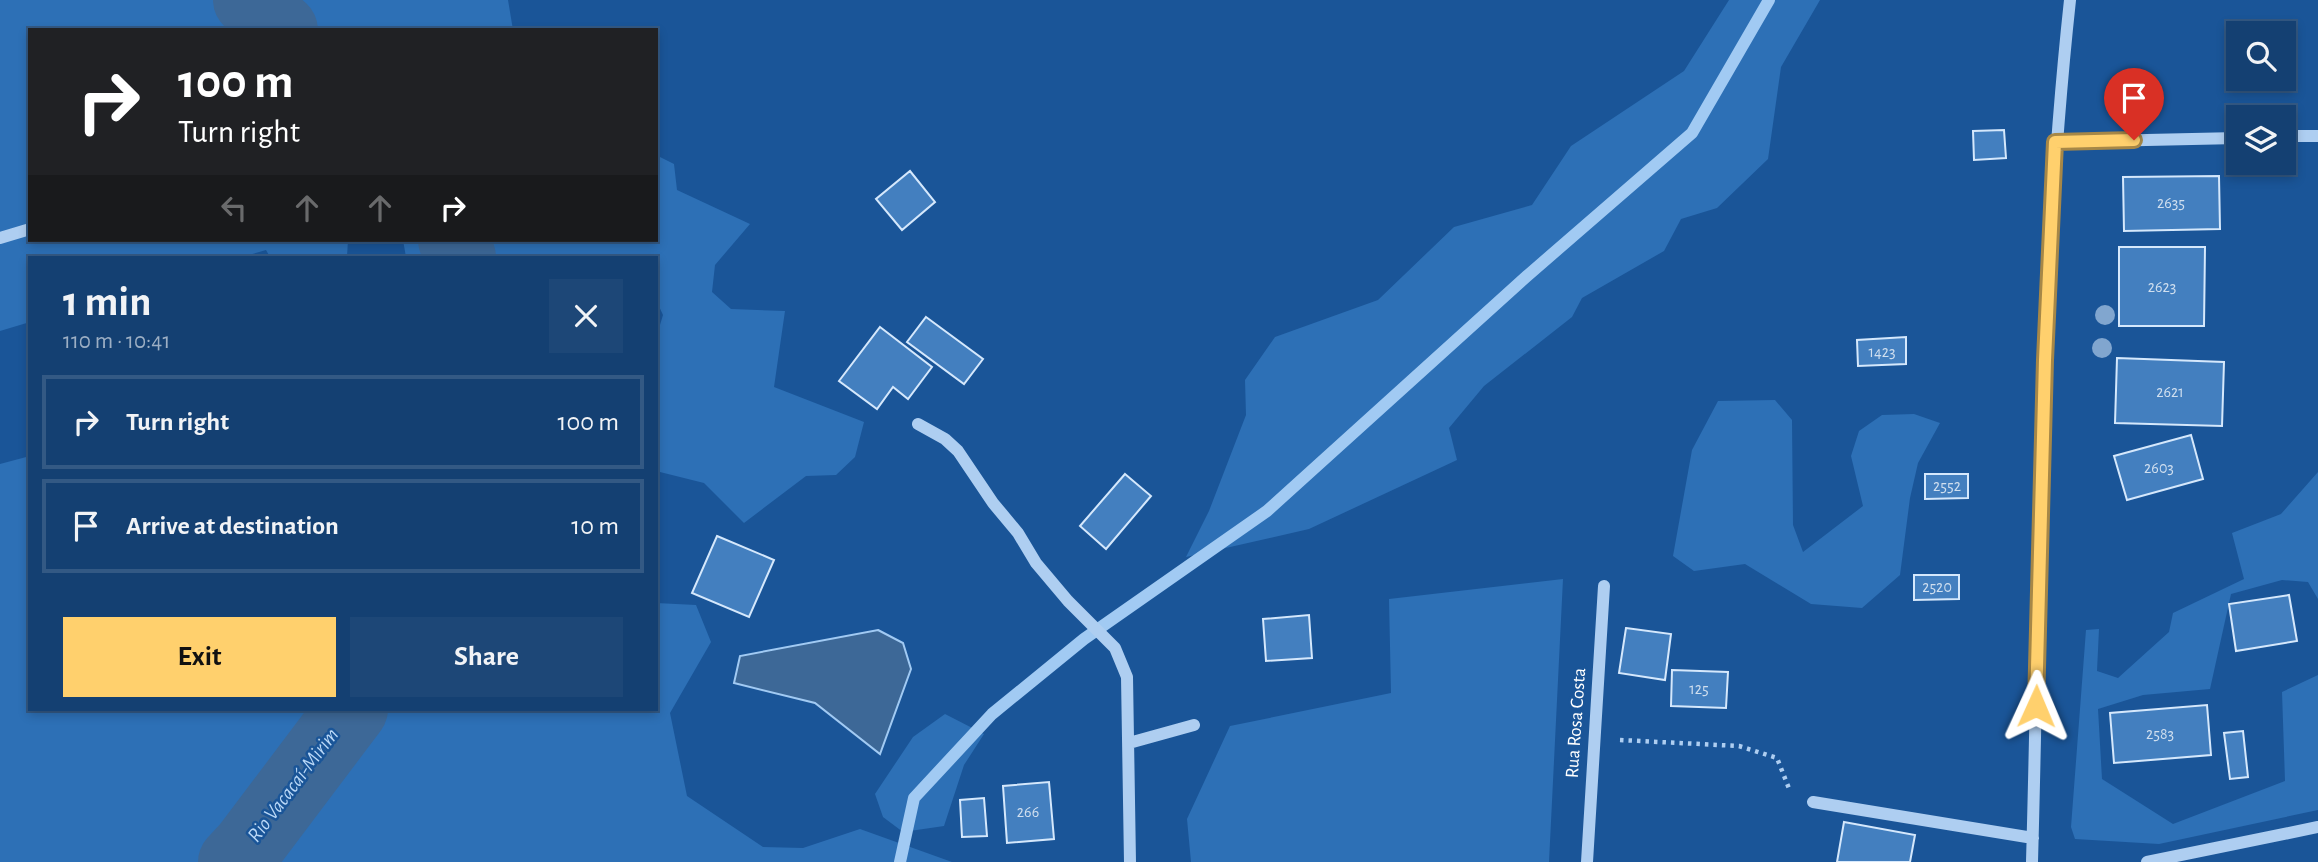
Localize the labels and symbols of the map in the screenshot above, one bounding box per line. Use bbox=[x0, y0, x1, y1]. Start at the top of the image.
pin bbox=[2104, 68, 2164, 140]
house number: 2635 bbox=[2157, 195, 2185, 211]
house number: 2623 bbox=[2148, 279, 2176, 295]
house number: 1423 bbox=[1868, 344, 1896, 360]
house number: 2621 bbox=[2156, 384, 2184, 400]
house number: 2603 bbox=[2144, 460, 2174, 476]
house number: 2552 bbox=[1933, 478, 1961, 494]
house number: 2520 bbox=[1922, 579, 1952, 595]
street label: Rua Rosa Costa bbox=[1563, 667, 1589, 779]
position arrow bbox=[1999, 669, 2073, 743]
house number: 125 bbox=[1689, 681, 1709, 697]
water label: Rio Vacacaí-Mirim bbox=[244, 724, 342, 846]
house number: 2583 bbox=[2146, 726, 2174, 742]
house number: 266 bbox=[1017, 804, 1039, 820]

